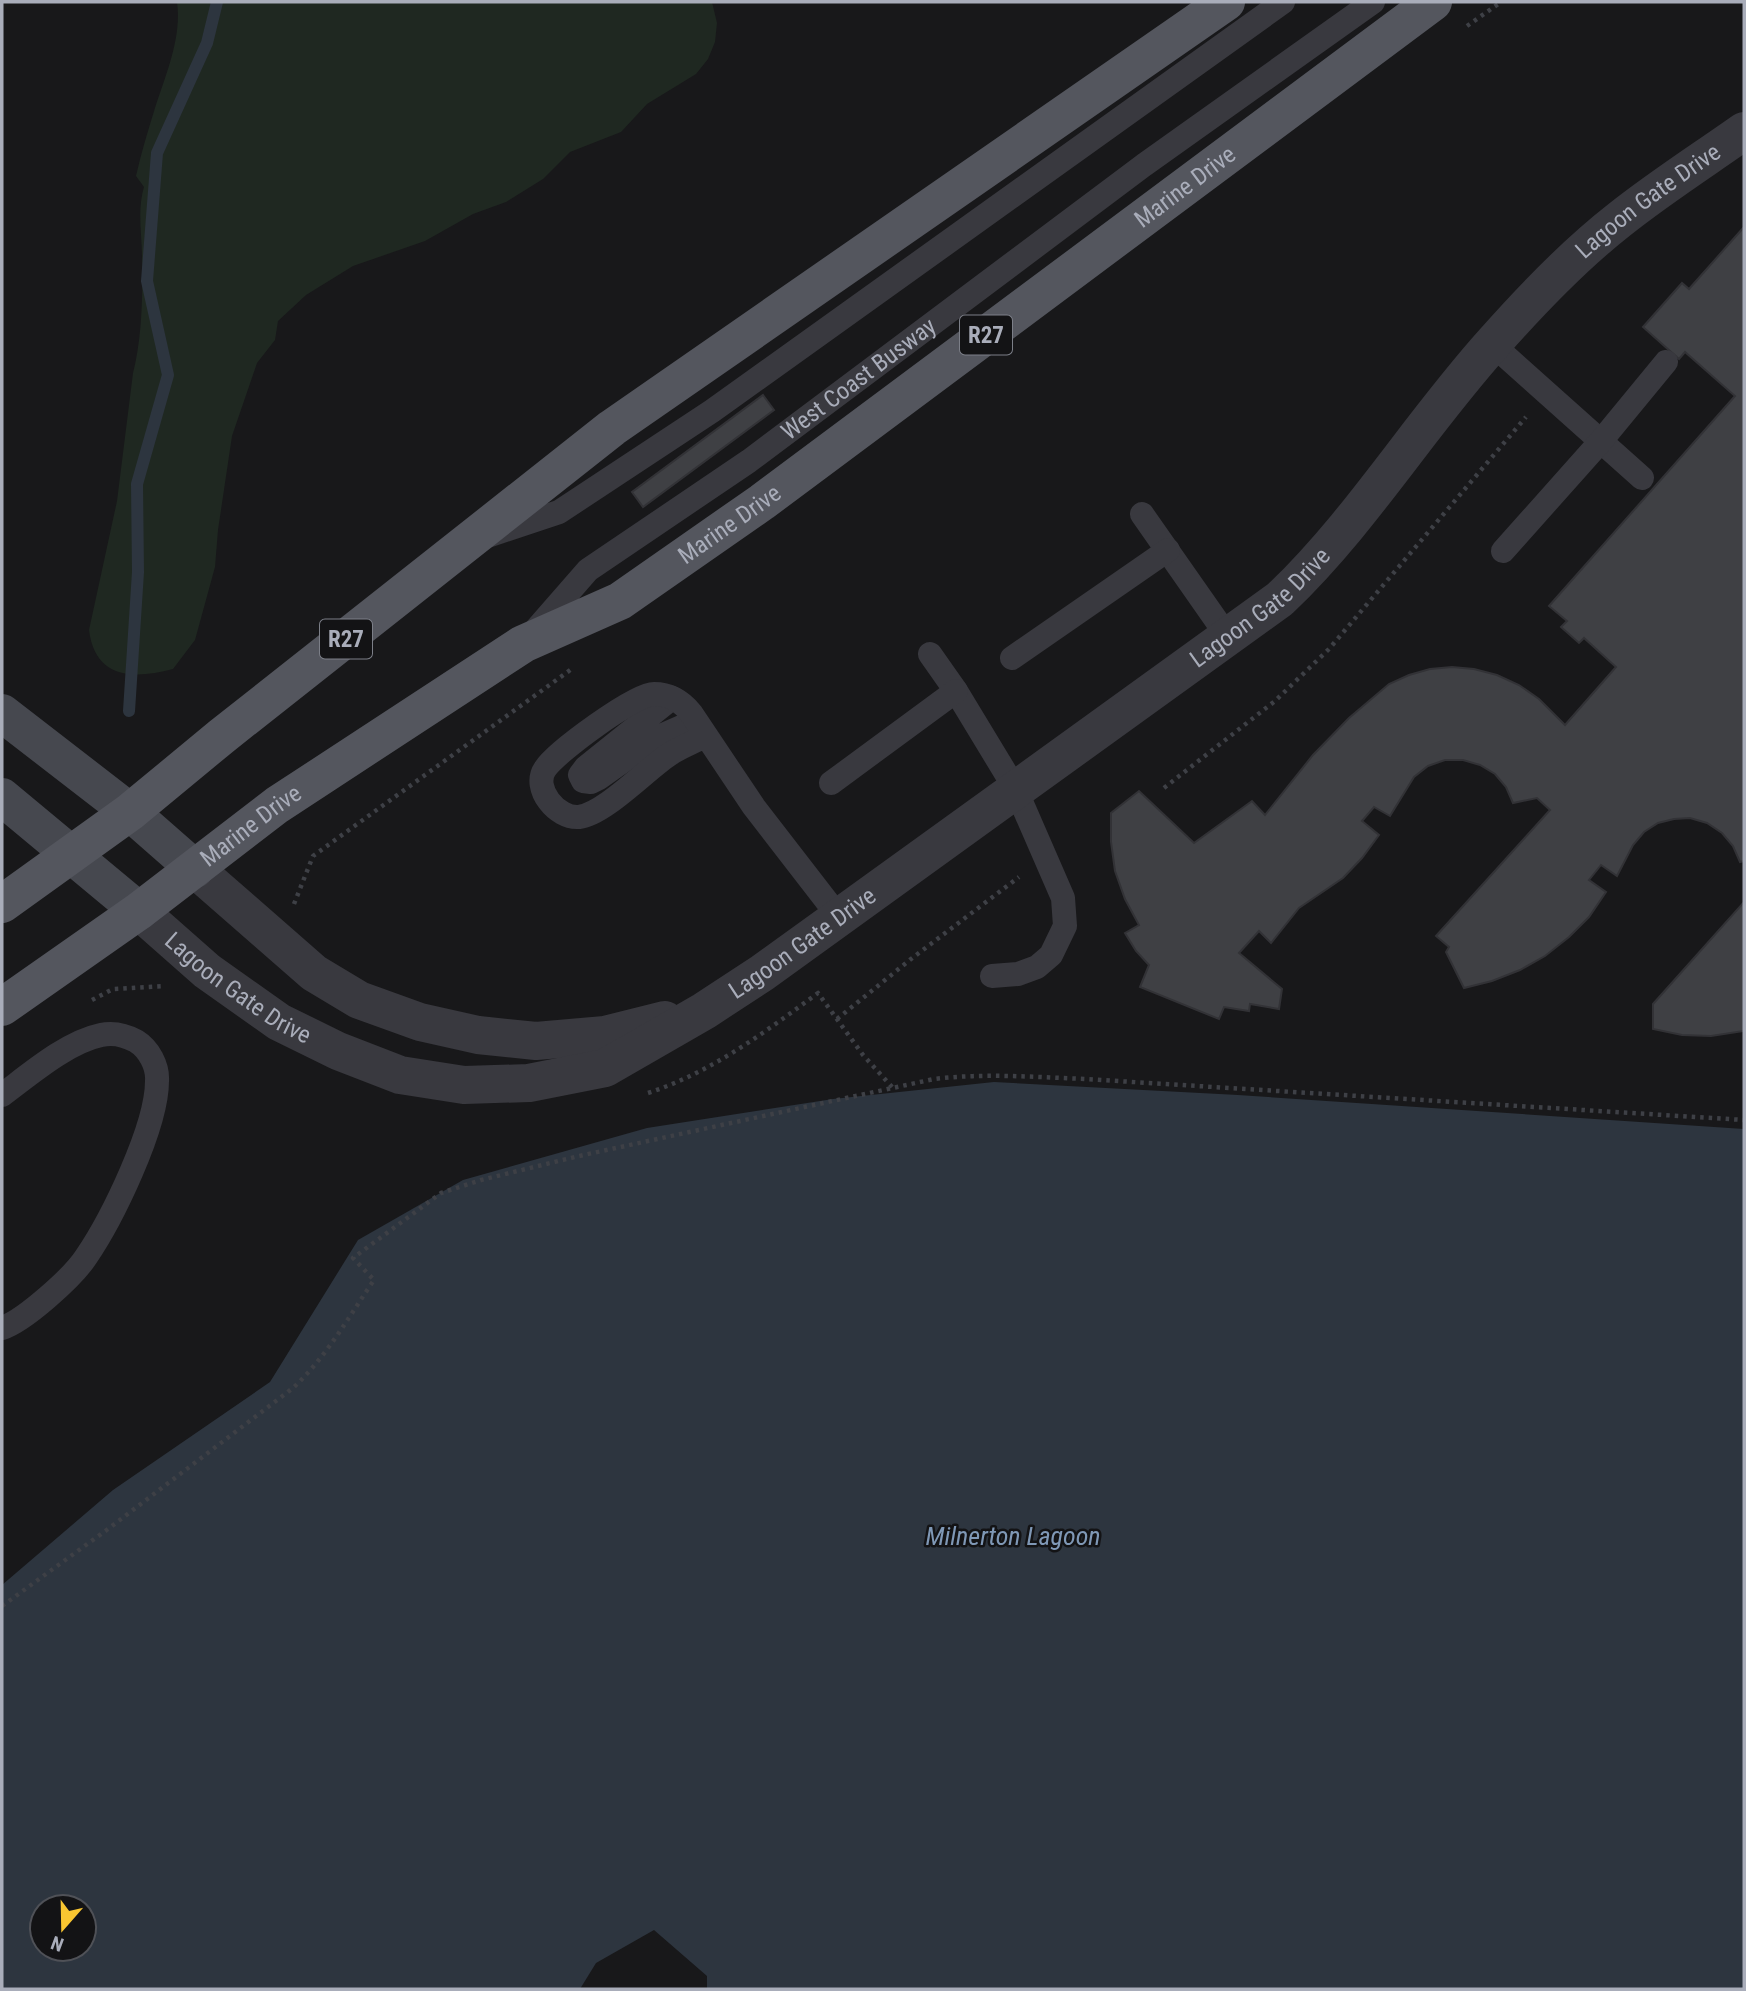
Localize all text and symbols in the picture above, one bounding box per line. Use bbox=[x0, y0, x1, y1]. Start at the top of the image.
street label: Lagoon Gate Drive bbox=[1570, 138, 1726, 264]
street label: Marine Drive bbox=[1129, 140, 1241, 234]
street label: West Coast Busway bbox=[776, 312, 941, 446]
road number: R27 bbox=[960, 316, 1012, 354]
street label: Marine Drive bbox=[673, 479, 786, 570]
street label: Lagoon Gate Drive bbox=[1185, 542, 1336, 673]
road number: R27 bbox=[320, 620, 372, 659]
street label: Marine Drive bbox=[195, 779, 306, 873]
street label: Lagoon Gate Drive bbox=[724, 882, 881, 1005]
street label: Lagoon Gate Drive bbox=[159, 926, 316, 1049]
water label: Milnerton Lagoon bbox=[925, 1521, 1101, 1551]
north arrow bbox=[28, 1893, 98, 1963]
text: N bbox=[48, 1931, 67, 1956]

